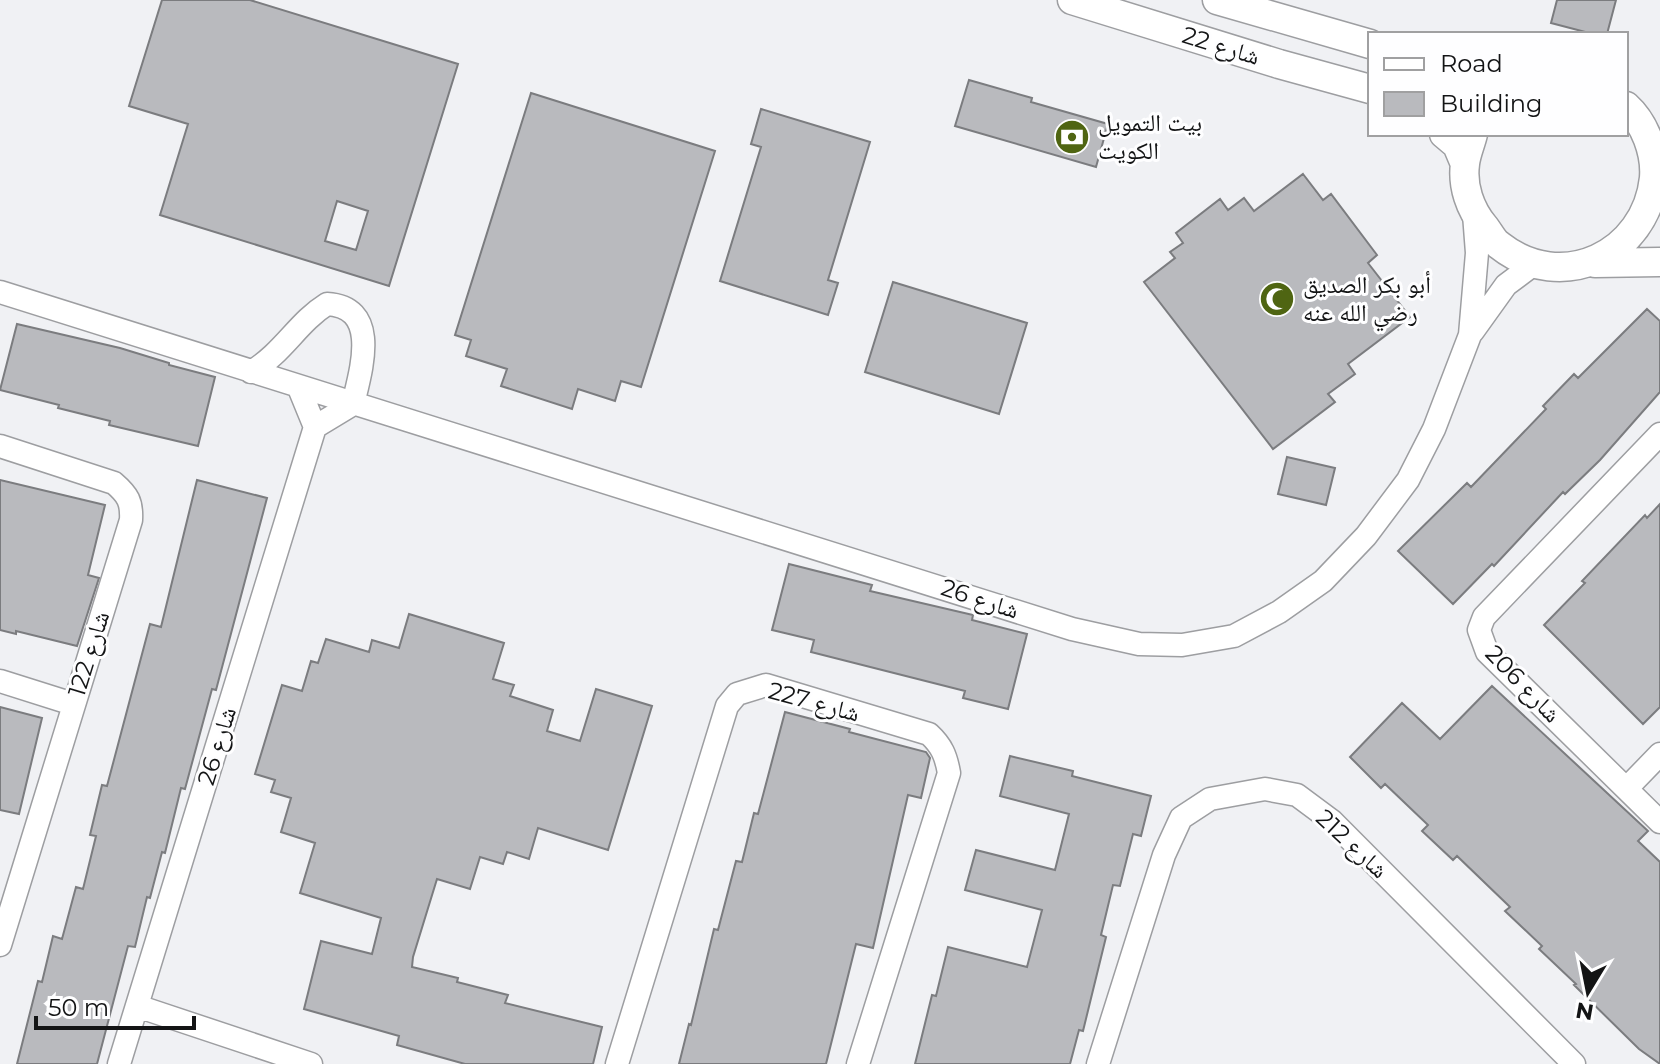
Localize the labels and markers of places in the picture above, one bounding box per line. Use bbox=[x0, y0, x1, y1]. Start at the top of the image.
place label: بيت التمويل الكويت bbox=[1098, 108, 1202, 165]
bank icon: بيت التمويل الكويت bbox=[1053, 118, 1091, 156]
place label: أبو بكر الصديق رضي الله عنه bbox=[1303, 270, 1431, 332]
mosque icon: أبو بكر الصديق رضي الله عنه bbox=[1258, 280, 1296, 318]

